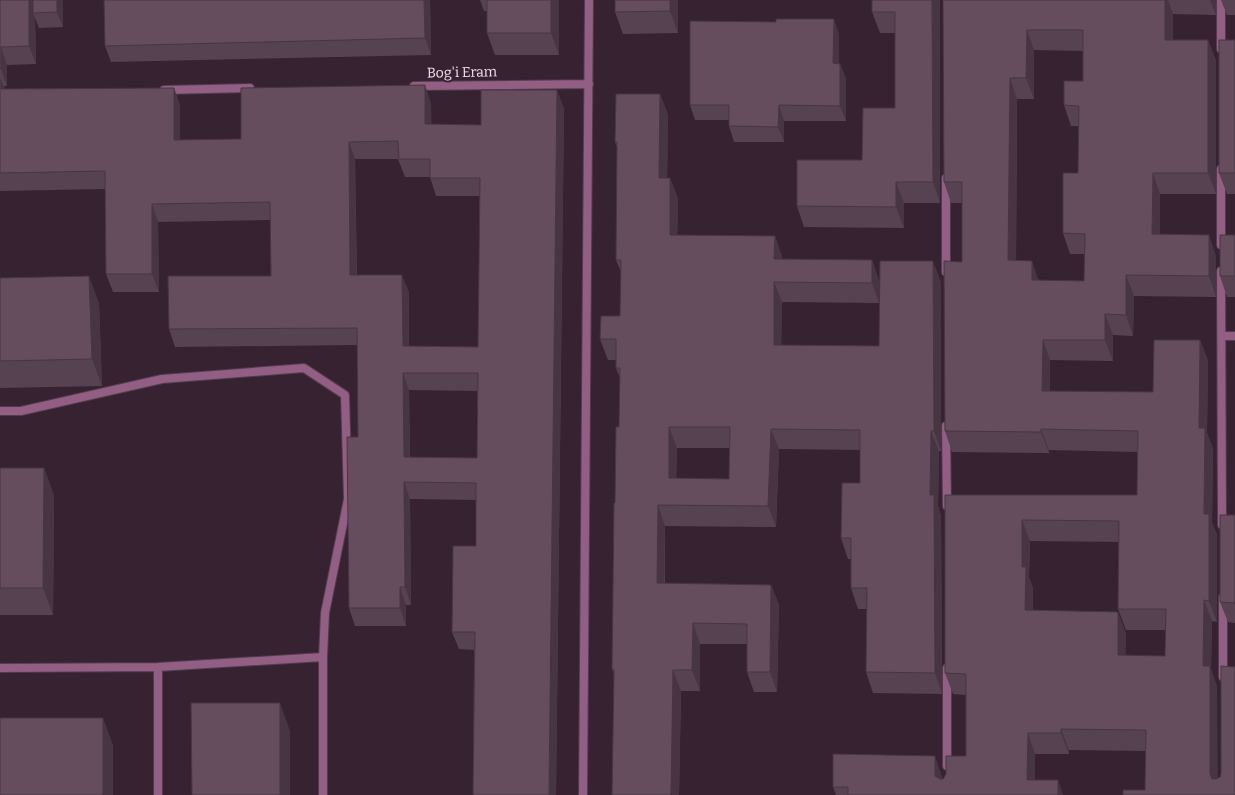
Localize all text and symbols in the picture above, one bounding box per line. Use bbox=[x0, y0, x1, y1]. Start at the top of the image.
street label: Bog'i Eram bbox=[427, 63, 498, 82]

